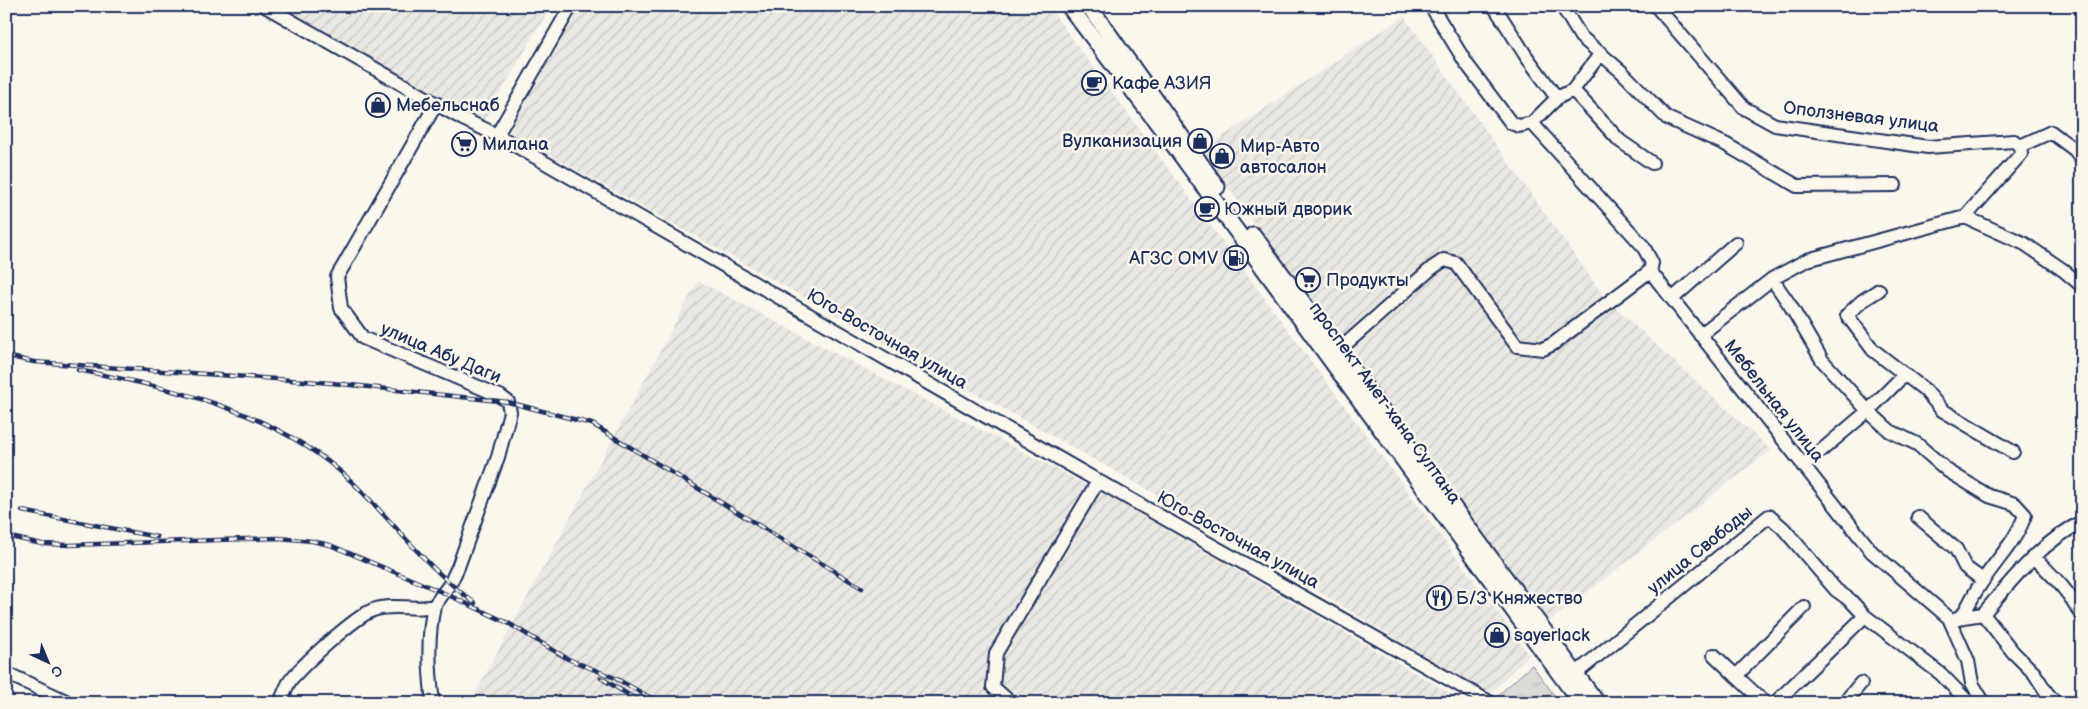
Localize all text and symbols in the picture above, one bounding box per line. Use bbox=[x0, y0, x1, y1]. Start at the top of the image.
cafe icon: Кафе АЗИЯ bbox=[1081, 70, 1107, 96]
place label: Кафе АЗИЯ bbox=[1112, 73, 1212, 94]
shop icon: Мебельснаб bbox=[365, 92, 391, 118]
place label: Мебельснаб bbox=[396, 95, 500, 116]
street label: Оползневая улица bbox=[1782, 97, 1940, 137]
shop icon: Вулканизация bbox=[1187, 128, 1213, 154]
supermarket icon: Милана bbox=[451, 131, 477, 157]
place label: Вулканизация bbox=[1062, 131, 1182, 152]
place label: Милана bbox=[482, 134, 549, 155]
place label: Мир-Авто автосалон bbox=[1240, 136, 1327, 178]
shop icon: Мир-Авто автосалон bbox=[1209, 143, 1235, 169]
cafe icon: Южный дворик bbox=[1194, 196, 1220, 222]
place label: Южный дворик bbox=[1224, 199, 1352, 220]
fuel station icon: АГЗС OMV bbox=[1223, 245, 1249, 271]
place label: АГЗС OMV bbox=[1128, 248, 1218, 269]
supermarket icon: Продукты bbox=[1295, 267, 1321, 293]
place label: Продукты bbox=[1326, 270, 1409, 291]
street label: Юго-Восточная улица bbox=[803, 284, 971, 394]
street label: проспект Амет-хана Султана bbox=[1305, 298, 1465, 508]
street label: улица Абу Даги bbox=[377, 318, 505, 388]
street label: Мебельная улица bbox=[1720, 336, 1829, 467]
street label: Юго-Восточная улица bbox=[1153, 487, 1323, 593]
street label: улица Свободы bbox=[1644, 501, 1756, 599]
restaurant icon: Б/З Княжество bbox=[1426, 585, 1452, 611]
place label: Б/З Княжество bbox=[1456, 588, 1582, 609]
shop icon: sayerlack bbox=[1484, 622, 1510, 648]
place label: sayerlack bbox=[1514, 625, 1590, 646]
north arrow bbox=[22, 636, 72, 686]
text: С bbox=[47, 661, 66, 681]

